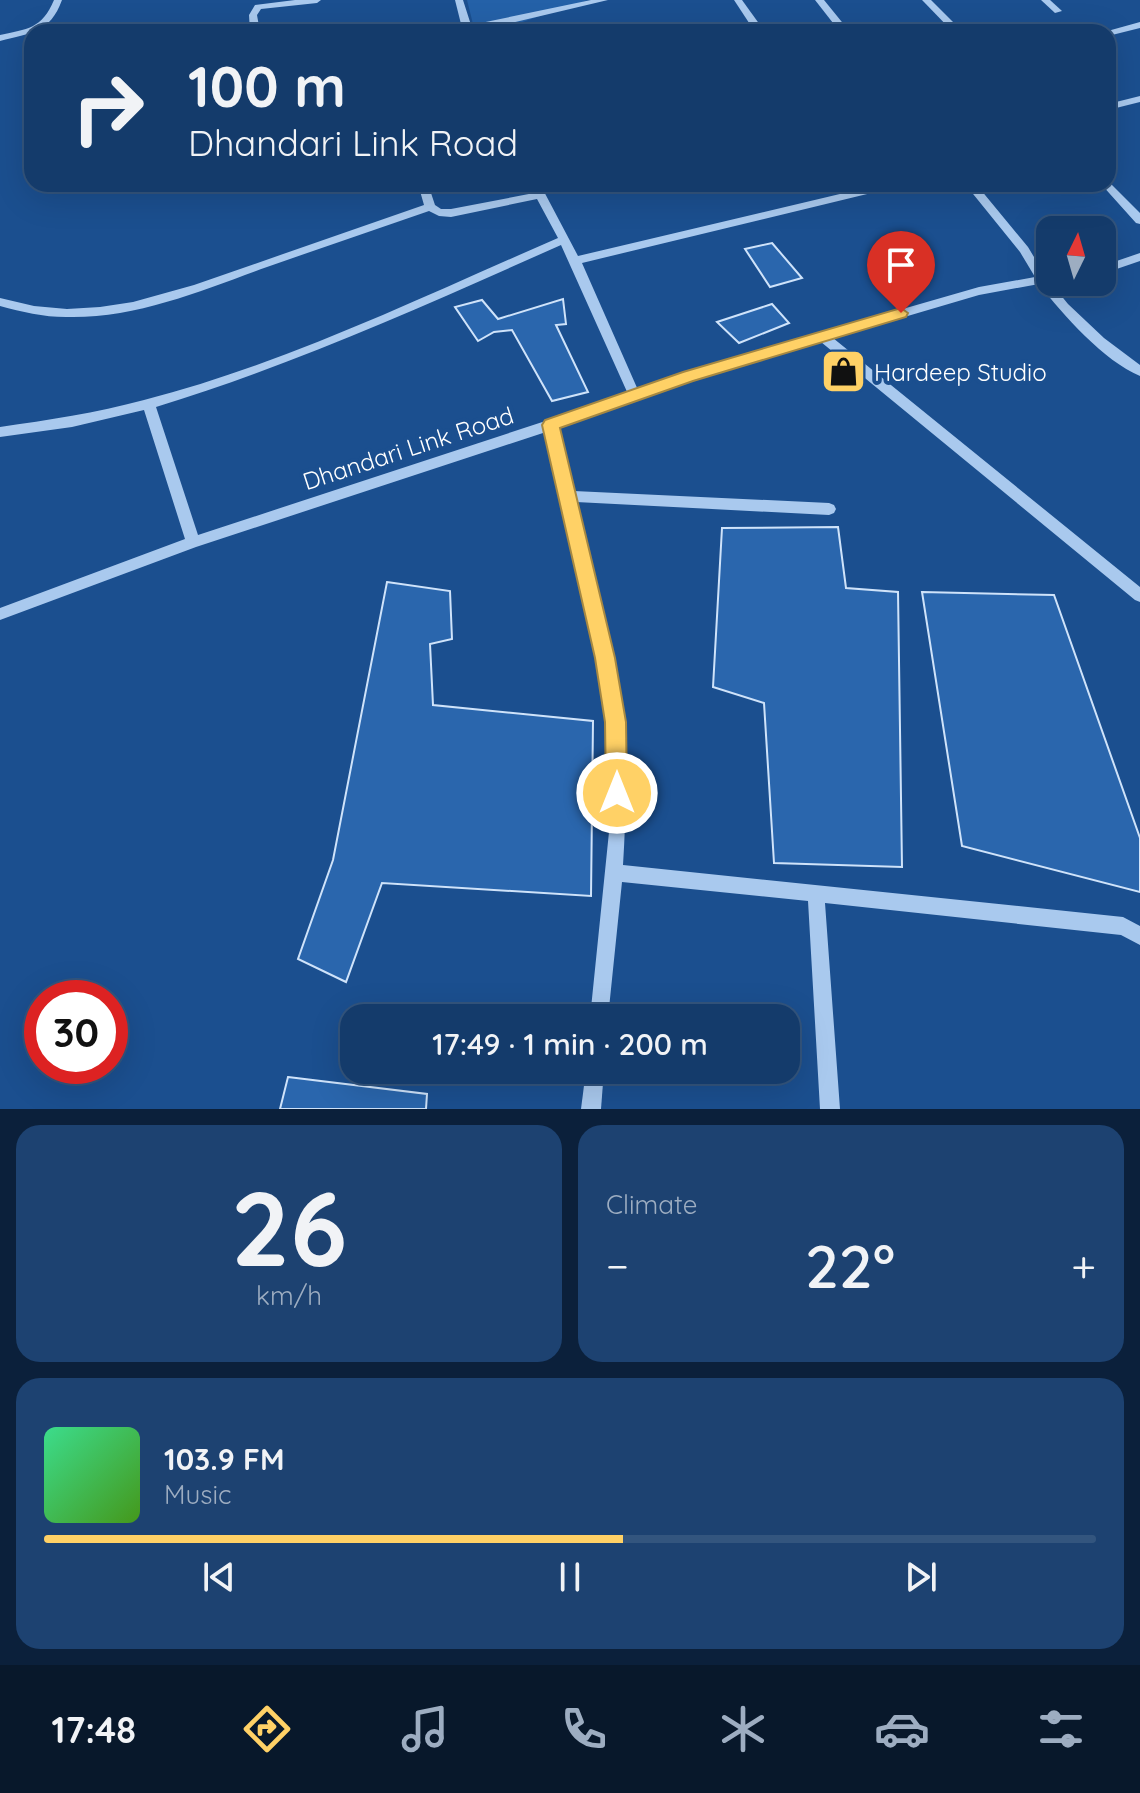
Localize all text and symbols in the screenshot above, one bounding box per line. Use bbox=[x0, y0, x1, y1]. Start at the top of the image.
text: 100 m bbox=[188, 51, 346, 121]
icon: right bbox=[56, 56, 160, 160]
text: Dhandari Link Road bbox=[188, 120, 518, 165]
north arrow bbox=[1036, 216, 1116, 296]
map controls bbox=[1036, 216, 1116, 296]
pin bbox=[867, 231, 935, 313]
icon: arrive bbox=[879, 243, 923, 287]
shop icon: Hardeep Studio bbox=[819, 348, 867, 396]
place label: Hardeep Studio bbox=[874, 357, 1047, 387]
street label: Dhandari Link Road bbox=[299, 400, 517, 496]
position arrow bbox=[575, 751, 659, 835]
speed limit sign: 30 bbox=[24, 980, 128, 1084]
text: 17:49 · 1 min · 200 m bbox=[432, 1025, 708, 1063]
text: 26 bbox=[231, 1162, 347, 1292]
text: Climate bbox=[606, 1188, 697, 1221]
text: 22° bbox=[805, 1228, 895, 1303]
text: − bbox=[606, 1238, 629, 1293]
text: + bbox=[1071, 1238, 1096, 1293]
text: km/h bbox=[256, 1279, 322, 1312]
text: 103.9 FM bbox=[164, 1440, 285, 1478]
text: Music bbox=[164, 1478, 232, 1511]
icon: previous bbox=[197, 1555, 241, 1599]
icon: pause bbox=[548, 1555, 592, 1599]
icon: next bbox=[899, 1555, 943, 1599]
icon: directions bbox=[239, 1701, 295, 1757]
icon: music bbox=[397, 1701, 453, 1757]
icon: phone bbox=[556, 1701, 612, 1757]
icon: climate bbox=[715, 1701, 771, 1757]
icon: car bbox=[874, 1701, 930, 1757]
icon: filters bbox=[1033, 1701, 1089, 1757]
text: 17:48 bbox=[51, 1707, 136, 1752]

